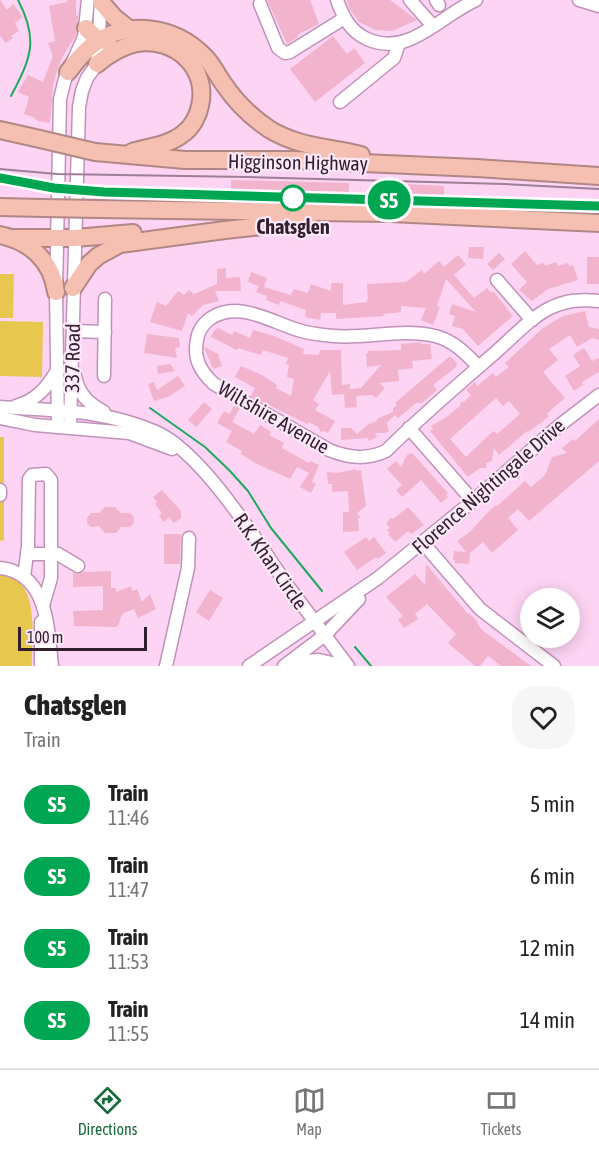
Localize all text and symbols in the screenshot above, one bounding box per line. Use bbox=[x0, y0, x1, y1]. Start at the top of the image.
street label: Higginson Highway bbox=[228, 149, 368, 175]
line badge: S5 bbox=[362, 180, 416, 220]
marker: Chatsglen bbox=[280, 185, 306, 211]
text: S5 bbox=[380, 188, 398, 212]
place label: Chatsglen bbox=[256, 215, 330, 238]
street label: 337 Road bbox=[60, 323, 84, 393]
street label: Wiltshire Avenue bbox=[214, 376, 334, 458]
street label: Florence Nightingale Drive bbox=[407, 414, 569, 558]
street label: R.K. Khan Circle bbox=[229, 509, 313, 613]
map controls bbox=[520, 588, 580, 648]
button: layers bbox=[520, 588, 580, 648]
scale bar bbox=[18, 624, 147, 652]
text: 100 m bbox=[27, 628, 63, 646]
button: heart bbox=[512, 686, 575, 749]
text: Chatsglen bbox=[24, 689, 127, 721]
text: Train bbox=[24, 728, 61, 751]
text: Train bbox=[108, 780, 148, 806]
text: 5 min bbox=[530, 791, 575, 817]
text: S5 bbox=[48, 792, 66, 816]
text: 11:46 bbox=[108, 806, 149, 829]
text: Train bbox=[108, 852, 148, 878]
text: 6 min bbox=[530, 863, 575, 889]
text: S5 bbox=[48, 864, 66, 888]
text: 11:47 bbox=[108, 878, 149, 901]
text: Train bbox=[108, 924, 148, 950]
text: 12 min bbox=[520, 935, 575, 961]
text: S5 bbox=[48, 936, 66, 960]
text: 11:53 bbox=[108, 950, 149, 973]
text: Train bbox=[108, 996, 148, 1022]
text: 14 min bbox=[520, 1007, 575, 1033]
text: S5 bbox=[48, 1008, 66, 1032]
text: 11:55 bbox=[108, 1022, 149, 1045]
tab: Directions bbox=[78, 1084, 137, 1138]
tab: Map bbox=[293, 1084, 326, 1138]
tab: Tickets bbox=[481, 1084, 521, 1138]

